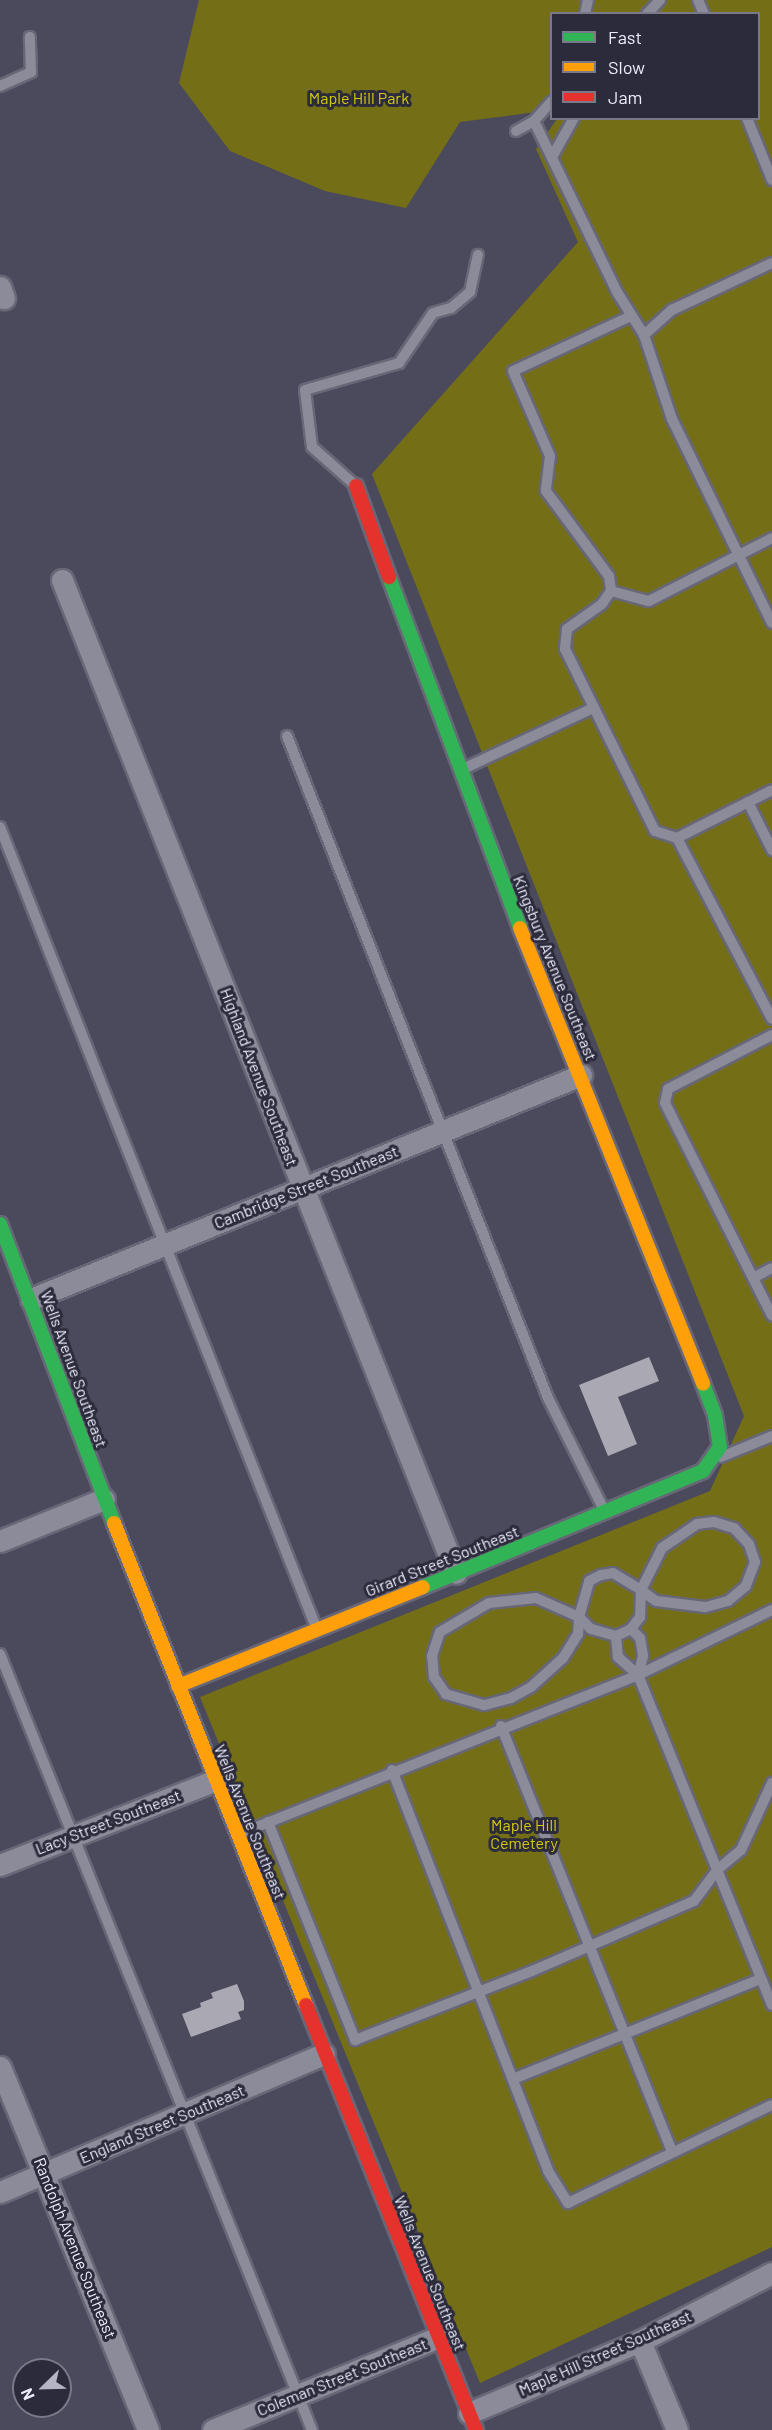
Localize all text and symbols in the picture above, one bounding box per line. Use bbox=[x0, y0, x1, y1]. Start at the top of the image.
legend bbox=[550, 12, 760, 120]
text: Fast bbox=[608, 26, 642, 48]
text: Slow bbox=[608, 56, 645, 78]
text: Jam bbox=[608, 86, 642, 108]
park label: Maple Hill Park bbox=[309, 88, 409, 108]
street label: Kingsbury Avenue Southeast bbox=[509, 873, 601, 1063]
street label: Highland Avenue Southeast bbox=[216, 985, 302, 1169]
street label: Cambridge Street Southeast bbox=[211, 1141, 401, 1233]
street label: Wells Avenue Southeast bbox=[37, 1288, 111, 1450]
street label: Girard Street Southeast bbox=[363, 1521, 521, 1601]
street label: Wells Avenue Southeast bbox=[210, 1742, 290, 1902]
street label: Lacy Street Southeast bbox=[33, 1785, 183, 1859]
park label: Maple Hill Cemetery bbox=[490, 1815, 558, 1853]
street label: England Street Southeast bbox=[77, 2081, 247, 2167]
street label: Randolph Avenue Southeast bbox=[30, 2155, 120, 2341]
street label: Wells Avenue Southeast bbox=[390, 2193, 470, 2353]
street label: Maple Hill Street Southeast bbox=[516, 2306, 694, 2400]
street label: Coleman Street Southeast bbox=[254, 2334, 430, 2420]
north arrow bbox=[12, 2358, 72, 2418]
text: N bbox=[16, 2386, 38, 2403]

